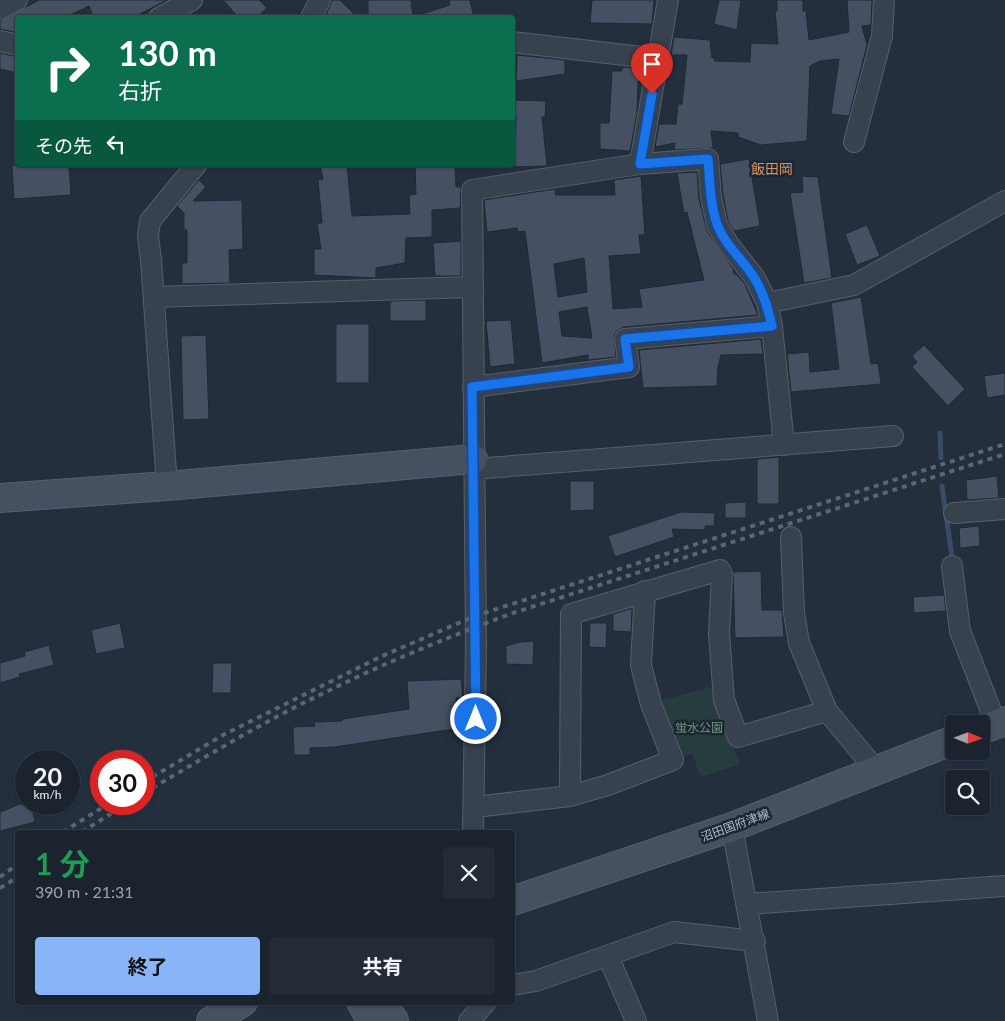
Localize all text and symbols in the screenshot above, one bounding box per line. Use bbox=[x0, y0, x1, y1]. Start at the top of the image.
text: 130 m bbox=[118, 31, 217, 73]
icon: right bbox=[35, 35, 100, 100]
pin bbox=[631, 43, 673, 94]
icon: arrive bbox=[638, 50, 666, 78]
text: 右折 bbox=[118, 77, 162, 104]
icon: left bbox=[102, 130, 130, 158]
text: その先 bbox=[35, 134, 92, 157]
district label: 飯田岡 bbox=[751, 160, 793, 177]
position arrow bbox=[449, 692, 501, 744]
north arrow bbox=[945, 715, 990, 760]
map controls bbox=[945, 715, 990, 815]
park label: 蛍水公園 bbox=[675, 720, 723, 735]
speed limit sign: 30 bbox=[90, 750, 155, 815]
text: 20 bbox=[33, 761, 62, 791]
button: search bbox=[945, 770, 990, 815]
text: km/h bbox=[33, 787, 62, 802]
street label: 沼田国府津線 bbox=[699, 806, 771, 844]
text: 1 分 bbox=[35, 845, 90, 881]
button: close bbox=[443, 847, 495, 899]
text: 390 m · 21:31 bbox=[35, 882, 134, 901]
button: 終了 bbox=[35, 937, 260, 995]
button: 共有 bbox=[270, 937, 495, 995]

